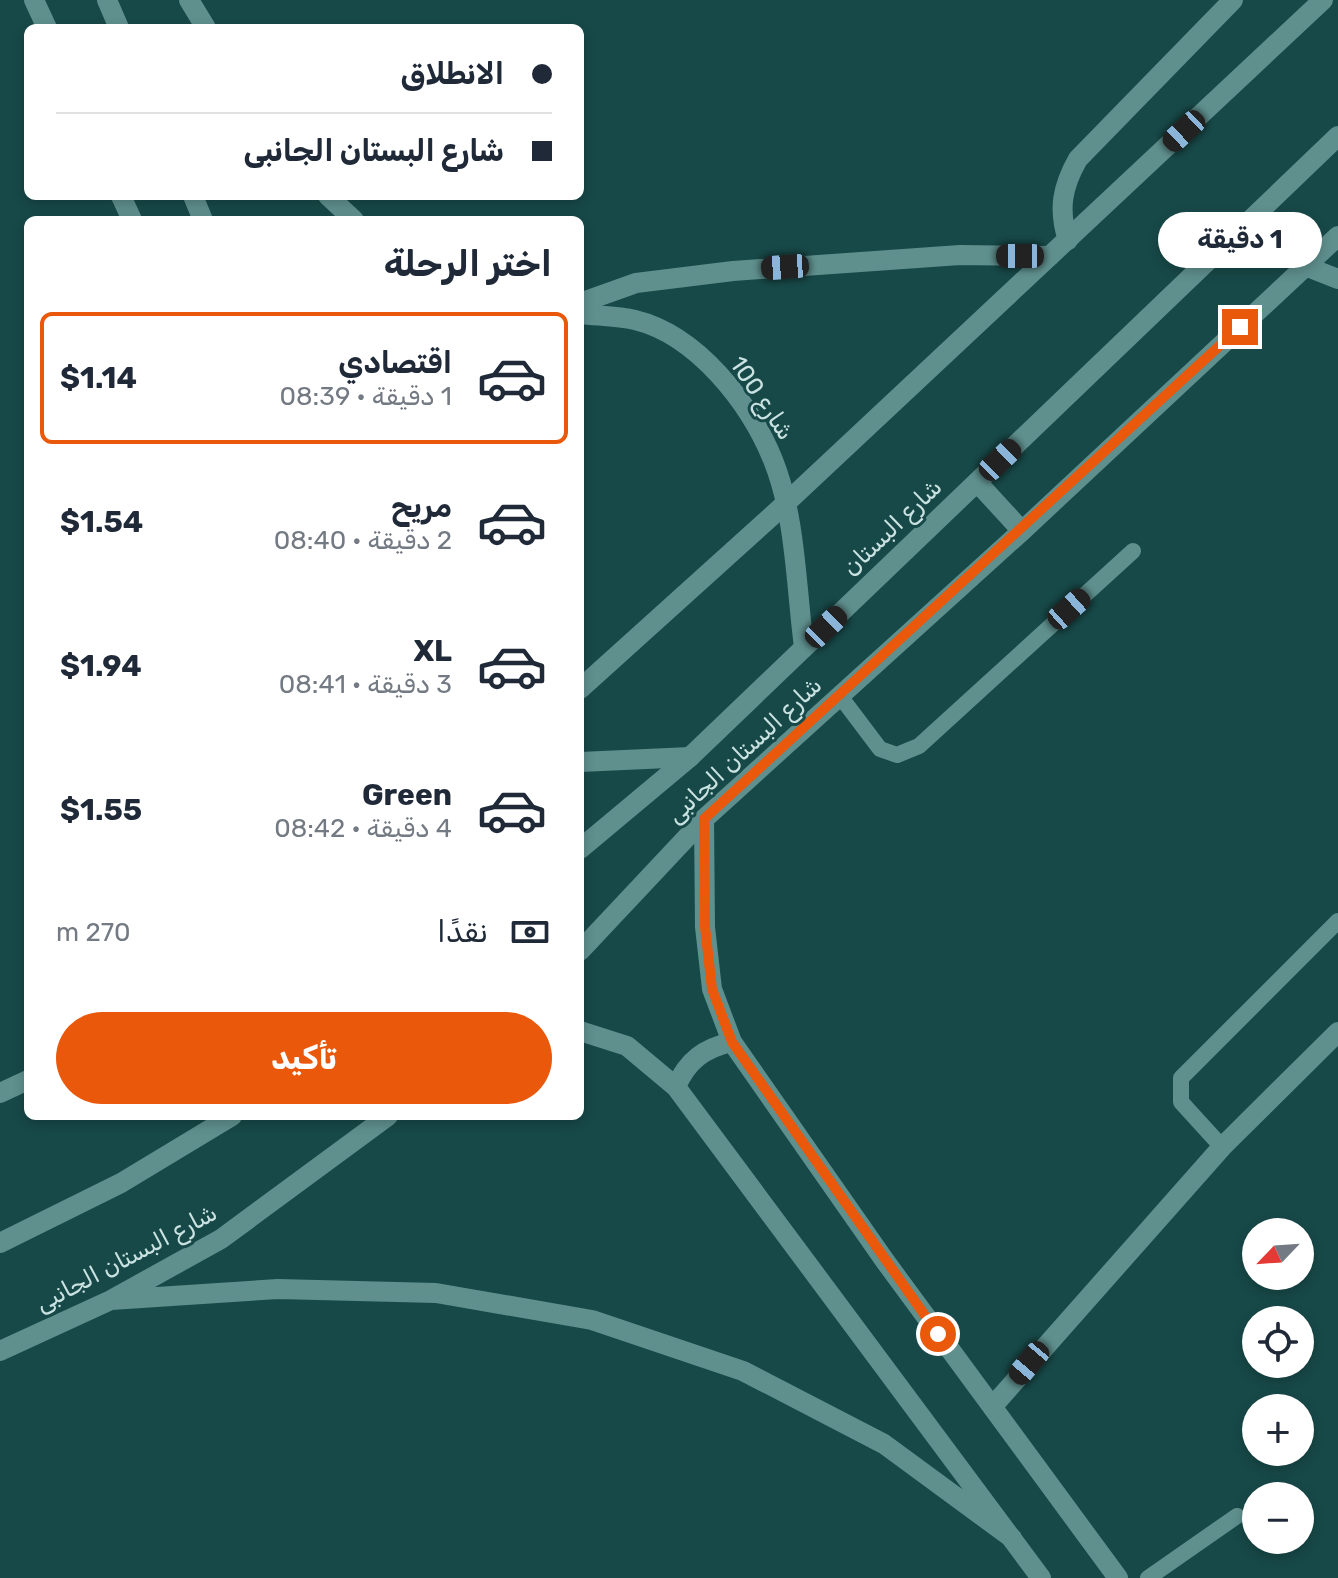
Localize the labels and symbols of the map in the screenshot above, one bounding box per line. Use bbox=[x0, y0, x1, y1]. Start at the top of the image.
car bbox=[1158, 106, 1210, 156]
callout: 1 دقيقة bbox=[1158, 211, 1322, 267]
car bbox=[996, 244, 1044, 268]
car bbox=[760, 253, 810, 281]
route end bbox=[1222, 309, 1258, 345]
street label: شارع 100 bbox=[722, 351, 800, 446]
car bbox=[974, 435, 1026, 485]
street label: شارع البستان bbox=[837, 473, 949, 583]
car bbox=[1043, 584, 1095, 634]
car bbox=[800, 602, 852, 652]
street label: شارع البستان الجانبى bbox=[661, 671, 829, 831]
street label: شارع البستان الجانبى bbox=[30, 1198, 223, 1320]
north arrow bbox=[1242, 1218, 1314, 1290]
route start bbox=[920, 1316, 956, 1352]
car bbox=[1004, 1337, 1054, 1389]

